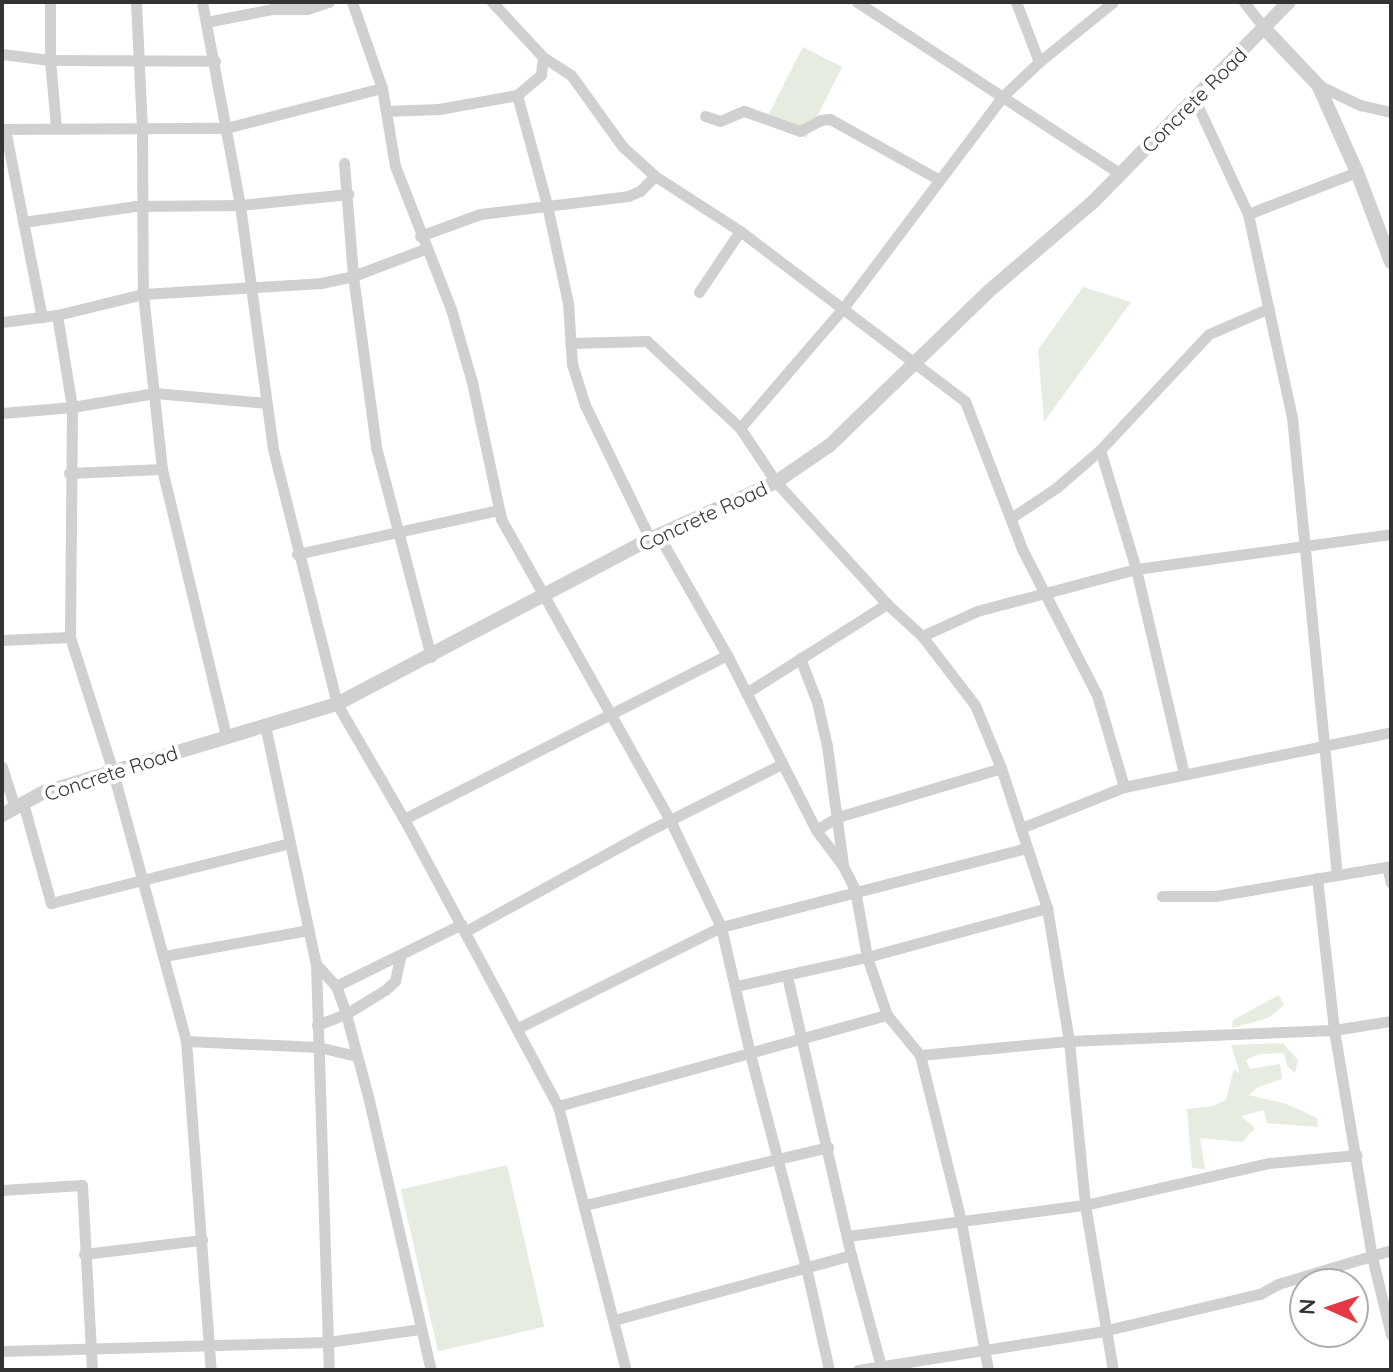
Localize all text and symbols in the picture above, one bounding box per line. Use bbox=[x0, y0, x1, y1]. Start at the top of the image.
street label: Concrete Road bbox=[1136, 42, 1252, 158]
street label: Concrete Road bbox=[635, 476, 771, 556]
street label: Concrete Road bbox=[41, 740, 181, 806]
north arrow bbox=[1289, 1268, 1369, 1348]
text: N bbox=[1293, 1298, 1321, 1316]

